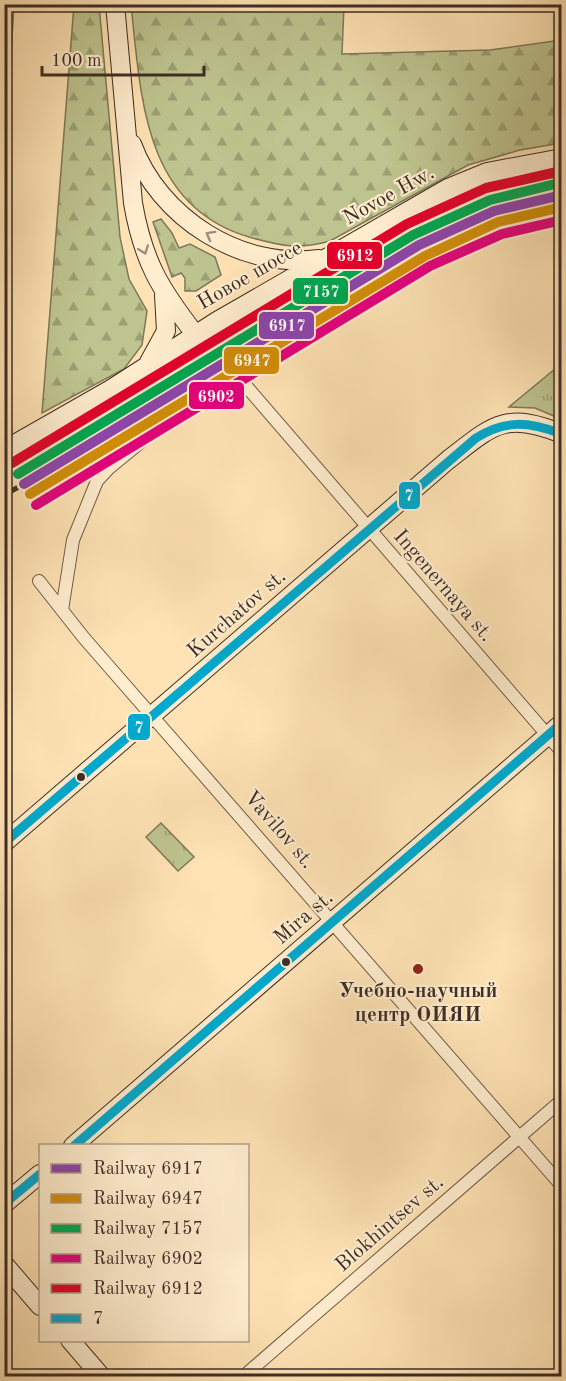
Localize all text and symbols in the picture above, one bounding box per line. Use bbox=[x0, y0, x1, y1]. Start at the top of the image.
scale bar bbox=[42, 39, 204, 77]
text: 100 m bbox=[51, 52, 102, 70]
street label: Novoe Hw. bbox=[340, 162, 438, 230]
one-way arrow bbox=[206, 231, 216, 242]
street label: Новое шоссе bbox=[194, 238, 306, 314]
line badge: 6912 bbox=[326, 241, 383, 270]
one-way arrow bbox=[136, 244, 149, 255]
text: 6912 bbox=[336, 249, 374, 265]
line badge: 7157 bbox=[292, 277, 349, 305]
text: 7157 bbox=[302, 285, 340, 301]
line badge: 6917 bbox=[258, 311, 315, 340]
text: 6917 bbox=[268, 319, 306, 335]
line badge: 6947 bbox=[223, 346, 280, 375]
text: 6947 bbox=[233, 354, 271, 370]
line badge: 6902 bbox=[188, 381, 245, 410]
text: 6902 bbox=[197, 390, 235, 406]
line badge: 7 bbox=[398, 481, 421, 510]
text: 7 bbox=[404, 489, 414, 505]
street label: Ingenernaya st. bbox=[389, 526, 497, 646]
street label: Kurchatov st. bbox=[184, 566, 290, 662]
line badge: 7 bbox=[127, 713, 151, 741]
text: 7 bbox=[134, 721, 144, 737]
unlabelled marker bbox=[75, 771, 87, 783]
street label: Vavilov st. bbox=[240, 787, 318, 873]
street label: Mira st. bbox=[271, 887, 337, 949]
unlabelled marker bbox=[280, 956, 292, 968]
marker: Учебно-научный центр ОИЯИ bbox=[411, 962, 425, 976]
place label: Учебно-научный центр ОИЯИ bbox=[339, 981, 497, 1026]
legend bbox=[39, 1144, 249, 1342]
text: Railway 6917 bbox=[93, 1160, 203, 1178]
street label: Blokhintsev st. bbox=[332, 1172, 448, 1276]
text: Railway 6947 bbox=[93, 1190, 203, 1208]
text: Railway 7157 bbox=[93, 1220, 203, 1238]
text: Railway 6902 bbox=[93, 1250, 203, 1268]
text: Railway 6912 bbox=[93, 1280, 203, 1298]
text: 7 bbox=[93, 1310, 103, 1328]

